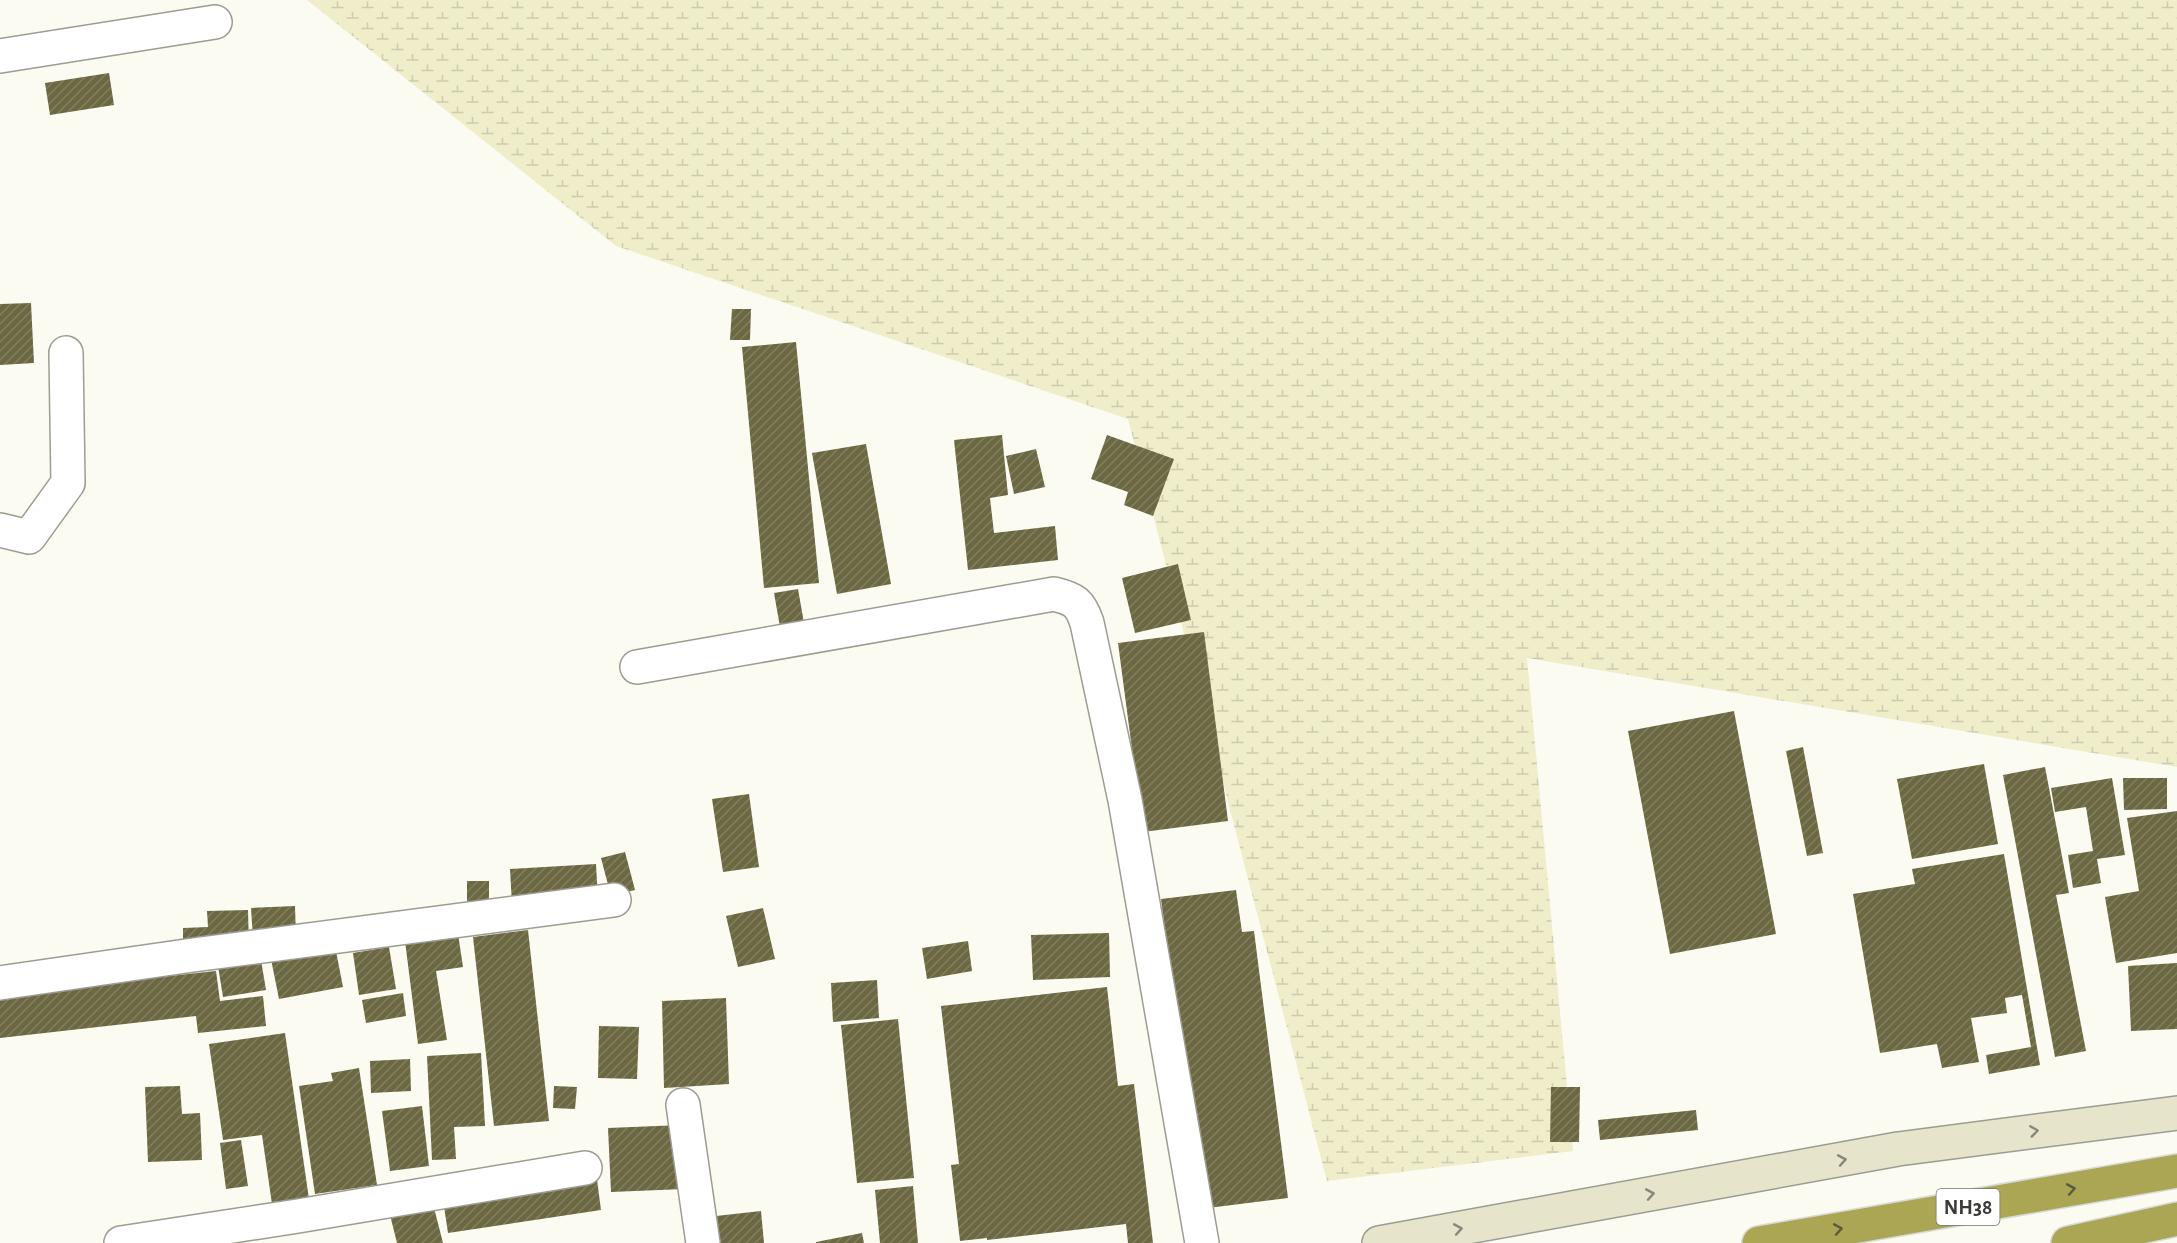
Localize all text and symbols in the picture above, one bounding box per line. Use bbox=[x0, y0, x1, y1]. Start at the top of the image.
one-way arrow bbox=[2030, 1126, 2039, 1138]
one-way arrow bbox=[1836, 1154, 1846, 1167]
one-way arrow bbox=[2066, 1183, 2076, 1196]
one-way arrow bbox=[1644, 1188, 1654, 1201]
road number: NH38 bbox=[1936, 1189, 2000, 1225]
one-way arrow bbox=[1452, 1223, 1462, 1236]
one-way arrow bbox=[1833, 1224, 1842, 1236]

